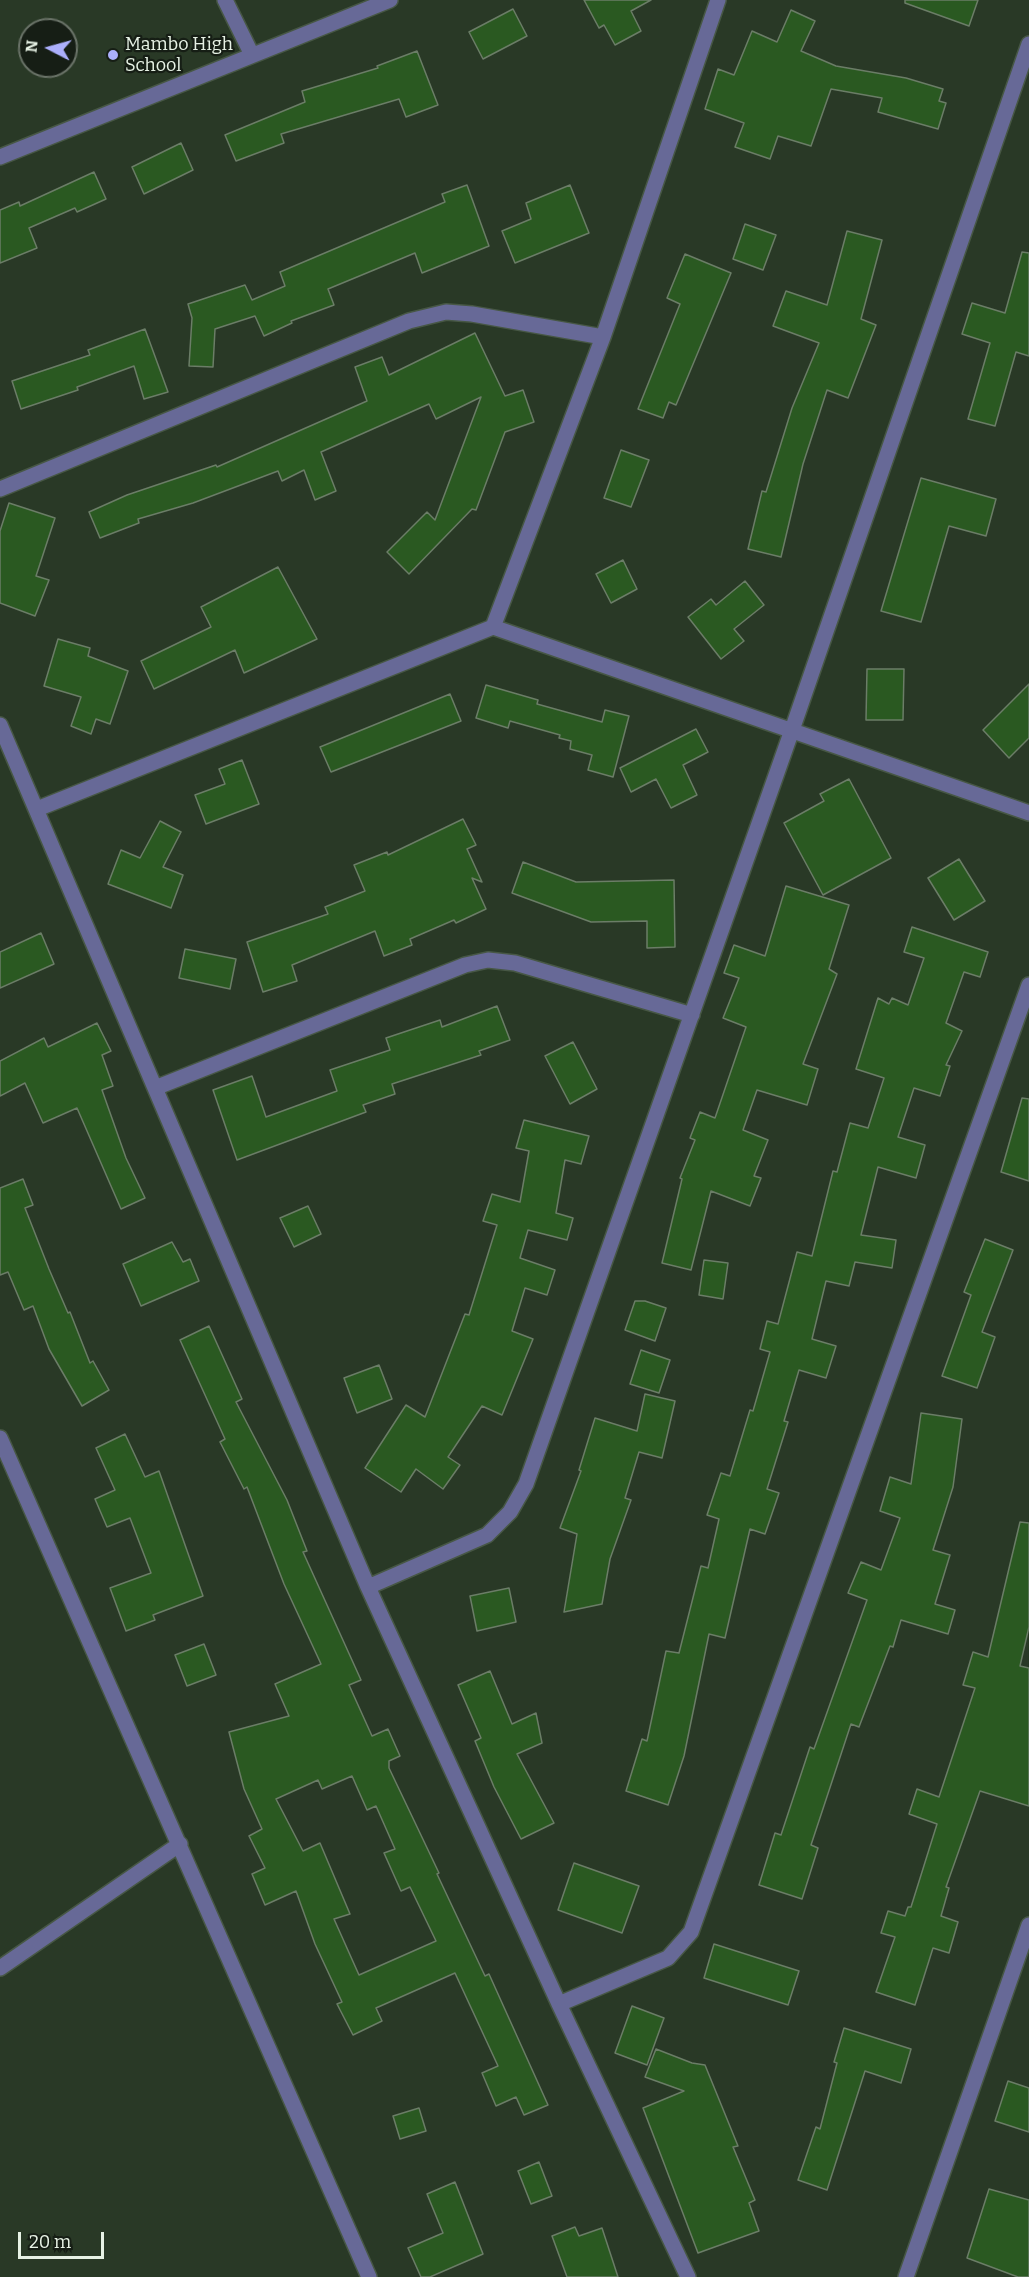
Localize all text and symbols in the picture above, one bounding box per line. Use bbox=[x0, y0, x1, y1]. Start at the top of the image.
north arrow bbox=[18, 18, 78, 78]
place label: Mambo High School bbox=[125, 34, 233, 76]
text: N bbox=[21, 39, 42, 53]
marker: Mambo High School bbox=[106, 48, 120, 62]
scale bar bbox=[21, 2220, 106, 2258]
text: 20 m bbox=[29, 2231, 71, 2253]

